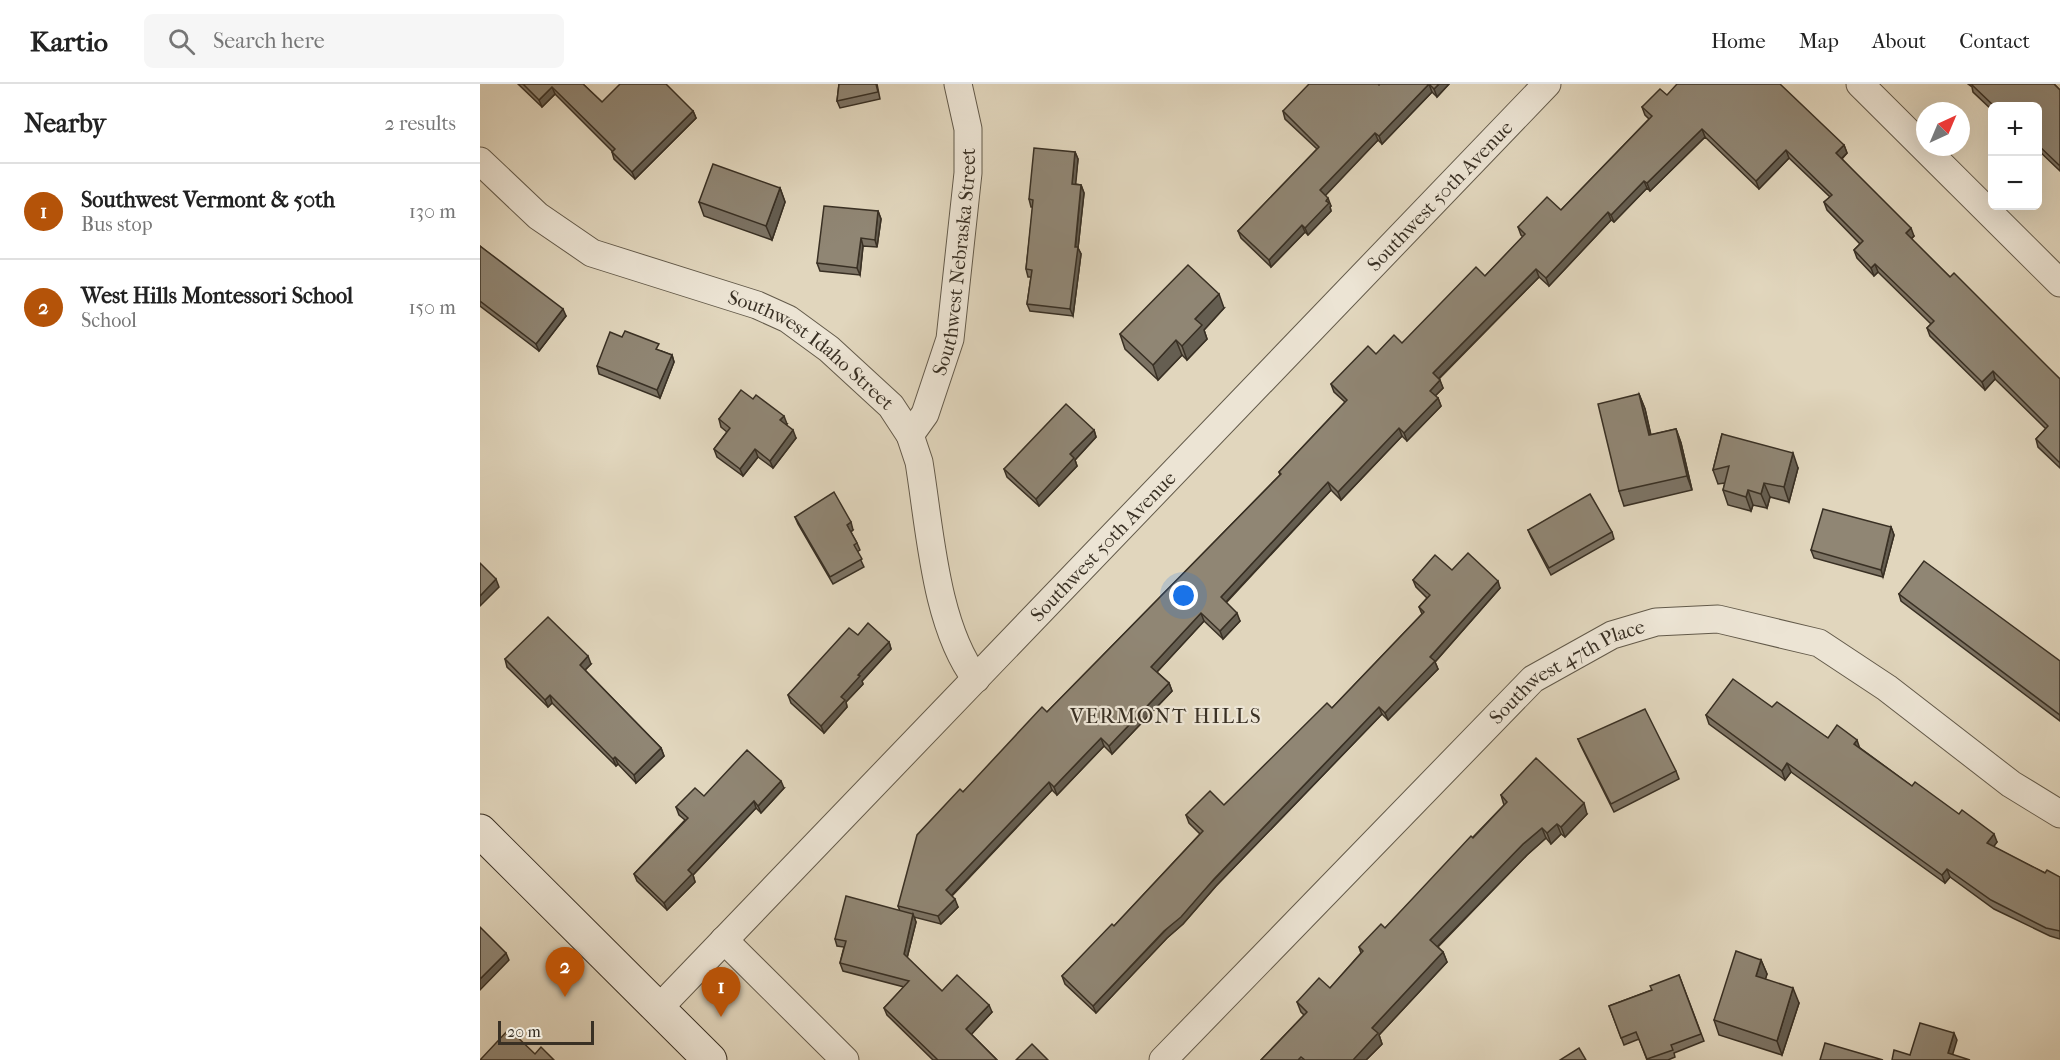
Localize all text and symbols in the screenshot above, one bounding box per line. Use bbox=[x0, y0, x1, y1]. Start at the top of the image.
search box bbox=[144, 14, 564, 68]
text: Kartio bbox=[30, 25, 108, 58]
icon: search bbox=[165, 25, 198, 58]
text: Search here bbox=[213, 28, 325, 54]
text: Home bbox=[1711, 29, 1766, 53]
text: Map bbox=[1799, 29, 1839, 53]
text: About bbox=[1872, 29, 1926, 53]
text: Contact bbox=[1959, 29, 2030, 53]
north arrow bbox=[1916, 102, 1970, 156]
map controls bbox=[1988, 102, 2042, 210]
button: + bbox=[1988, 102, 2042, 156]
text: Nearby bbox=[24, 108, 106, 139]
text: 2 results bbox=[385, 112, 456, 135]
street label: Southwest 50th Avenue bbox=[1363, 116, 1518, 276]
street label: Southwest Nebraska Street bbox=[928, 148, 980, 379]
button: − bbox=[1988, 156, 2042, 210]
text: Southwest Vermont & 50th bbox=[81, 187, 335, 213]
text: 1 bbox=[40, 200, 47, 223]
text: 130 m bbox=[409, 200, 456, 223]
text: Bus stop bbox=[81, 213, 153, 236]
text: West Hills Montessori School bbox=[81, 283, 353, 309]
street label: Southwest Idaho Street bbox=[725, 286, 898, 415]
text: 2 bbox=[38, 296, 49, 319]
text: 150 m bbox=[408, 296, 456, 319]
text: School bbox=[81, 309, 137, 332]
street label: Southwest 50th Avenue bbox=[1026, 466, 1181, 626]
your location bbox=[1169, 581, 1198, 610]
street label: Southwest 47th Place bbox=[1485, 615, 1648, 729]
district label: VERMONT HILLS bbox=[1069, 704, 1262, 728]
pin: 2 bbox=[546, 948, 584, 997]
pin: 1 bbox=[702, 968, 740, 1017]
scale bar bbox=[498, 1018, 594, 1046]
text: 20 m bbox=[507, 1022, 541, 1041]

